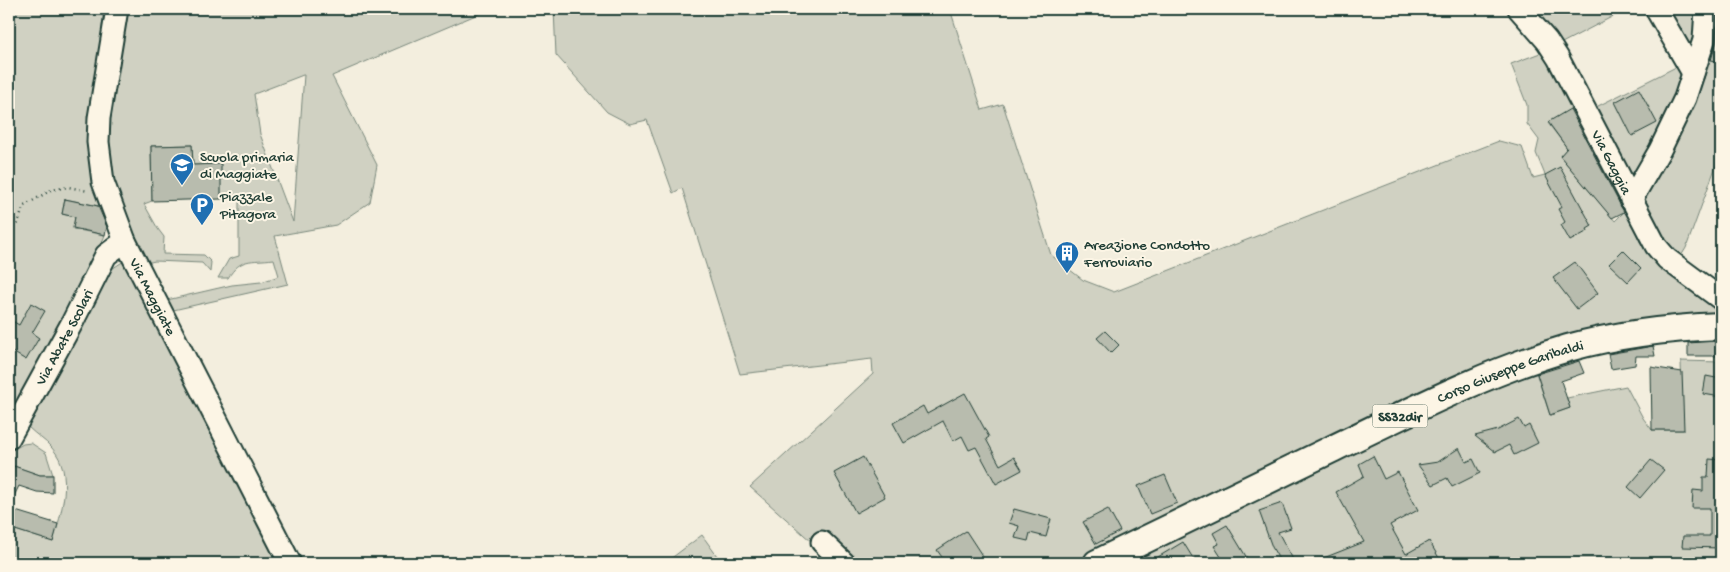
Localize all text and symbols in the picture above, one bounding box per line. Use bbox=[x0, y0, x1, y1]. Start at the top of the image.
street label: Via Gaggia bbox=[1586, 127, 1635, 199]
place label: Scuola primaria di Maggiate bbox=[200, 149, 295, 184]
school or university icon: Scuola primaria di Maggiate bbox=[169, 152, 195, 186]
place label: Piazzale Pitagora bbox=[219, 189, 277, 224]
parking icon: Piazzale Pitagora bbox=[189, 192, 215, 226]
place label: Areazione Condotto Ferroviario bbox=[1083, 237, 1210, 272]
building icon: Areazione Condotto Ferroviario bbox=[1054, 240, 1080, 274]
street label: Via Maggiate bbox=[124, 255, 179, 339]
street label: Via Abate Scolari bbox=[32, 287, 98, 390]
street label: Corso Giuseppe Garibaldi bbox=[1435, 337, 1586, 408]
road number: SS32dir bbox=[1372, 404, 1428, 428]

